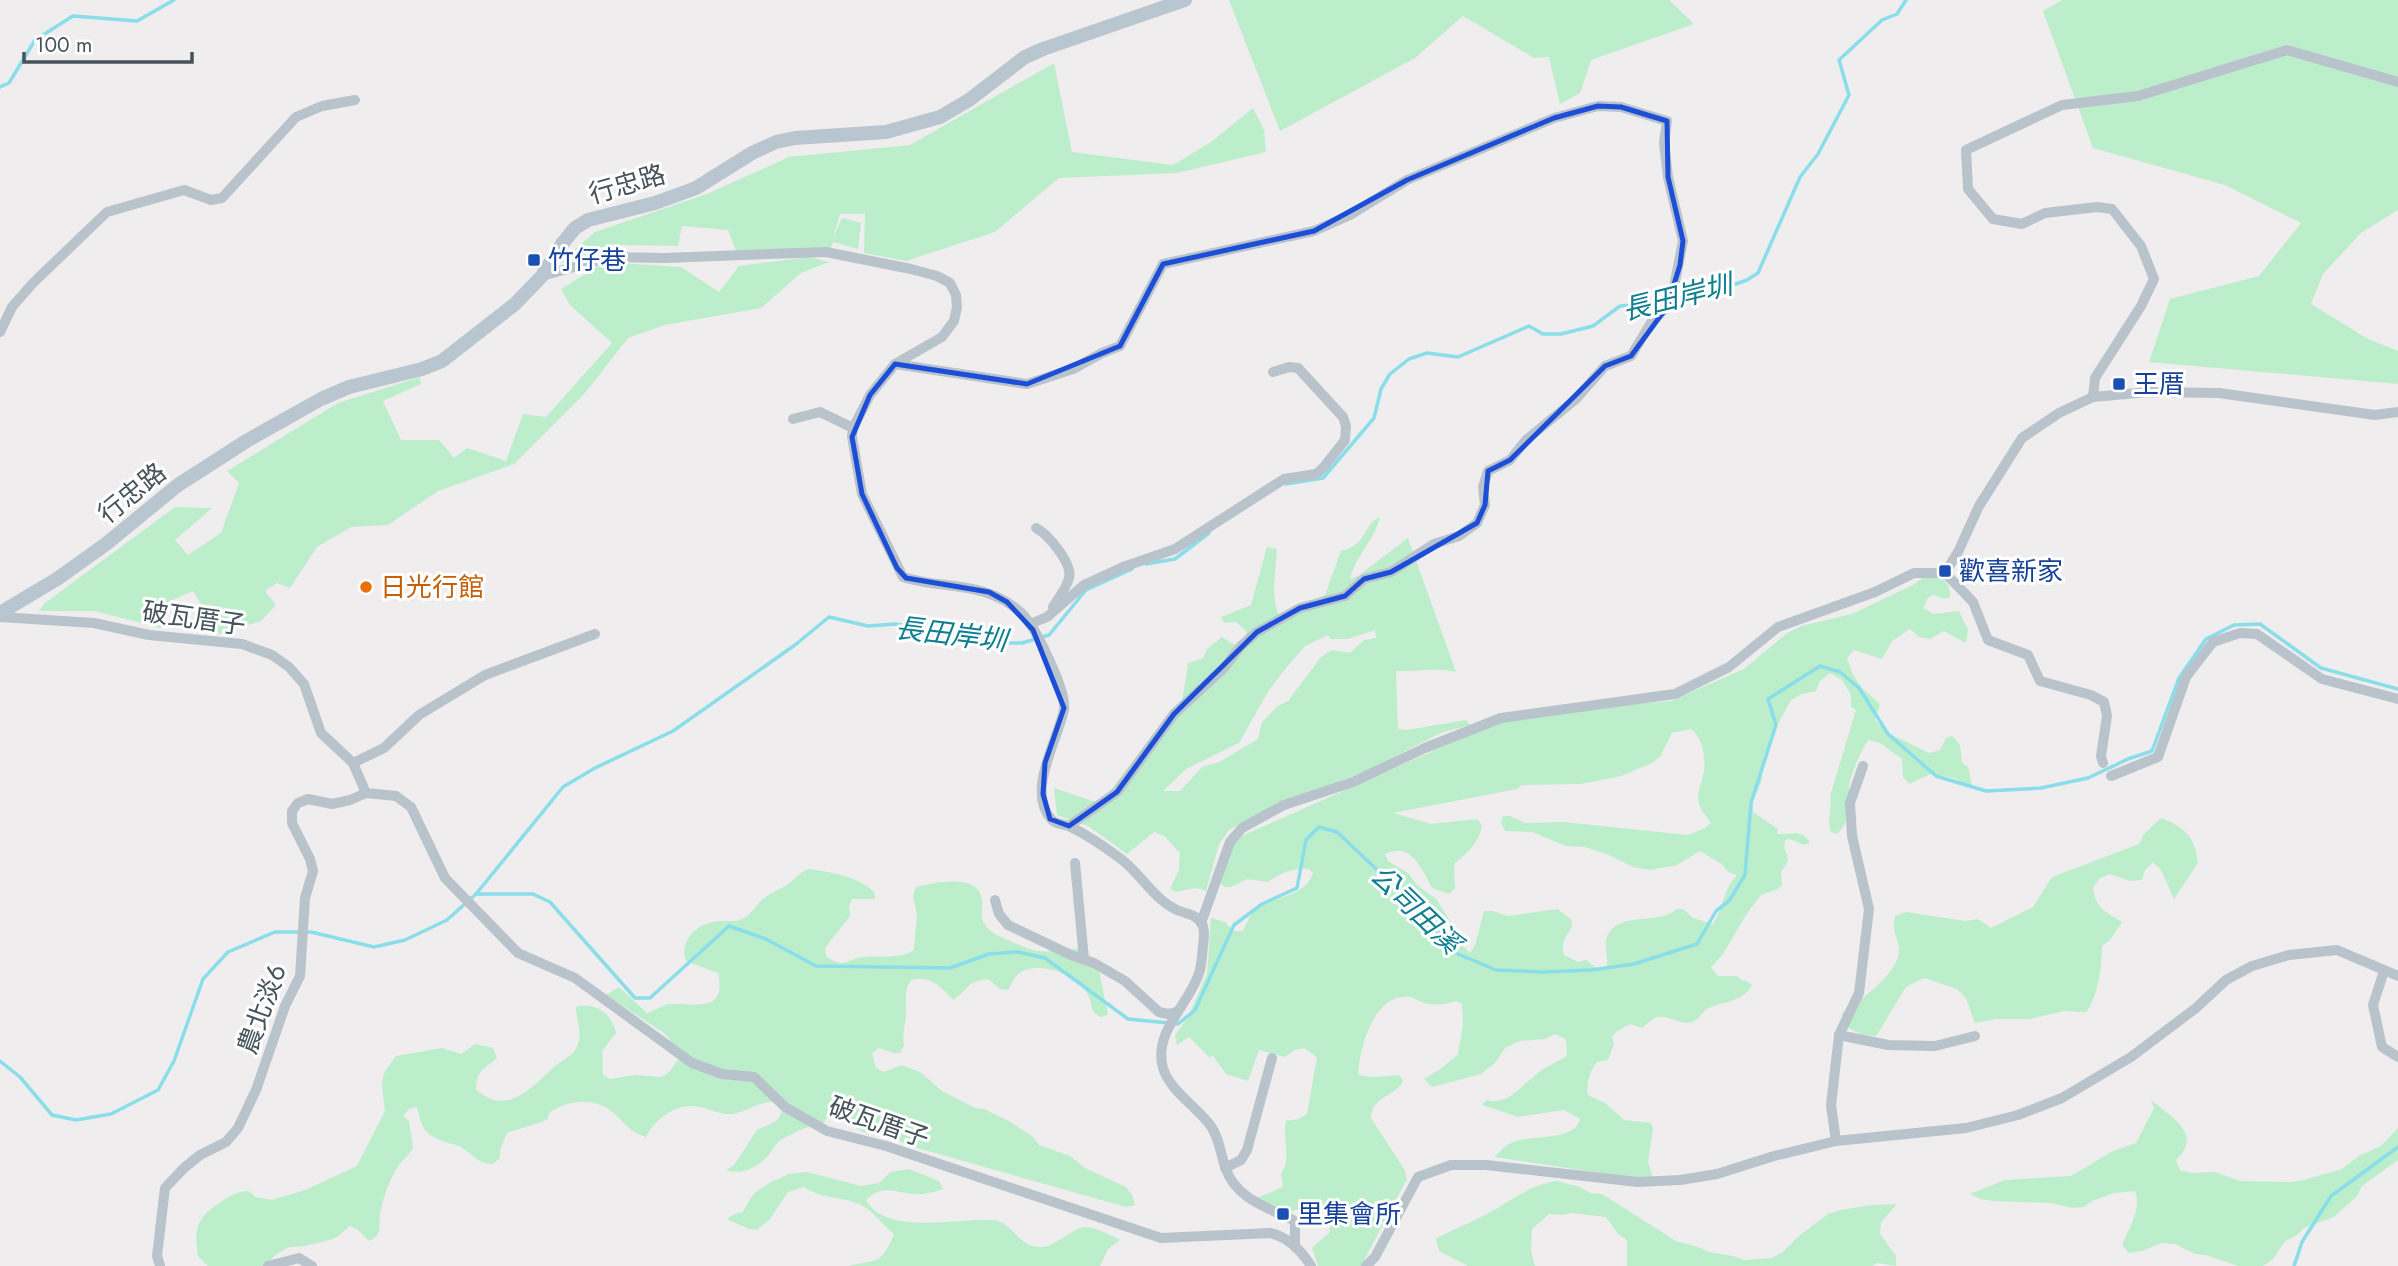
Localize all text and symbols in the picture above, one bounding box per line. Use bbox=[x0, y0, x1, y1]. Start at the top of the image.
scale bar bbox=[24, 21, 192, 65]
text: 100 m bbox=[35, 30, 92, 60]
street label: 行忠路 bbox=[584, 155, 670, 213]
place label: 竹仔巷 bbox=[548, 241, 626, 279]
marker: 竹仔巷 bbox=[526, 252, 542, 268]
water label: 長田岸圳 bbox=[1618, 263, 1740, 331]
place label: 王厝 bbox=[2133, 365, 2185, 403]
marker: 王厝 bbox=[2111, 376, 2127, 392]
street label: 行忠路 bbox=[90, 454, 174, 532]
place label: 歡喜新家 bbox=[1959, 552, 2063, 590]
marker: 歡喜新家 bbox=[1937, 563, 1953, 579]
place label: 日光行館 bbox=[380, 568, 484, 606]
marker: 日光行館 bbox=[358, 579, 374, 595]
street label: 破瓦厝子 bbox=[140, 592, 248, 644]
water label: 長田岸圳 bbox=[893, 607, 1013, 662]
water label: 公司田溪 bbox=[1361, 856, 1473, 966]
street label: 農北淡6 bbox=[228, 959, 296, 1059]
street label: 破瓦厝子 bbox=[824, 1087, 934, 1157]
place label: 里集會所 bbox=[1297, 1195, 1401, 1233]
marker: 里集會所 bbox=[1275, 1206, 1291, 1222]

